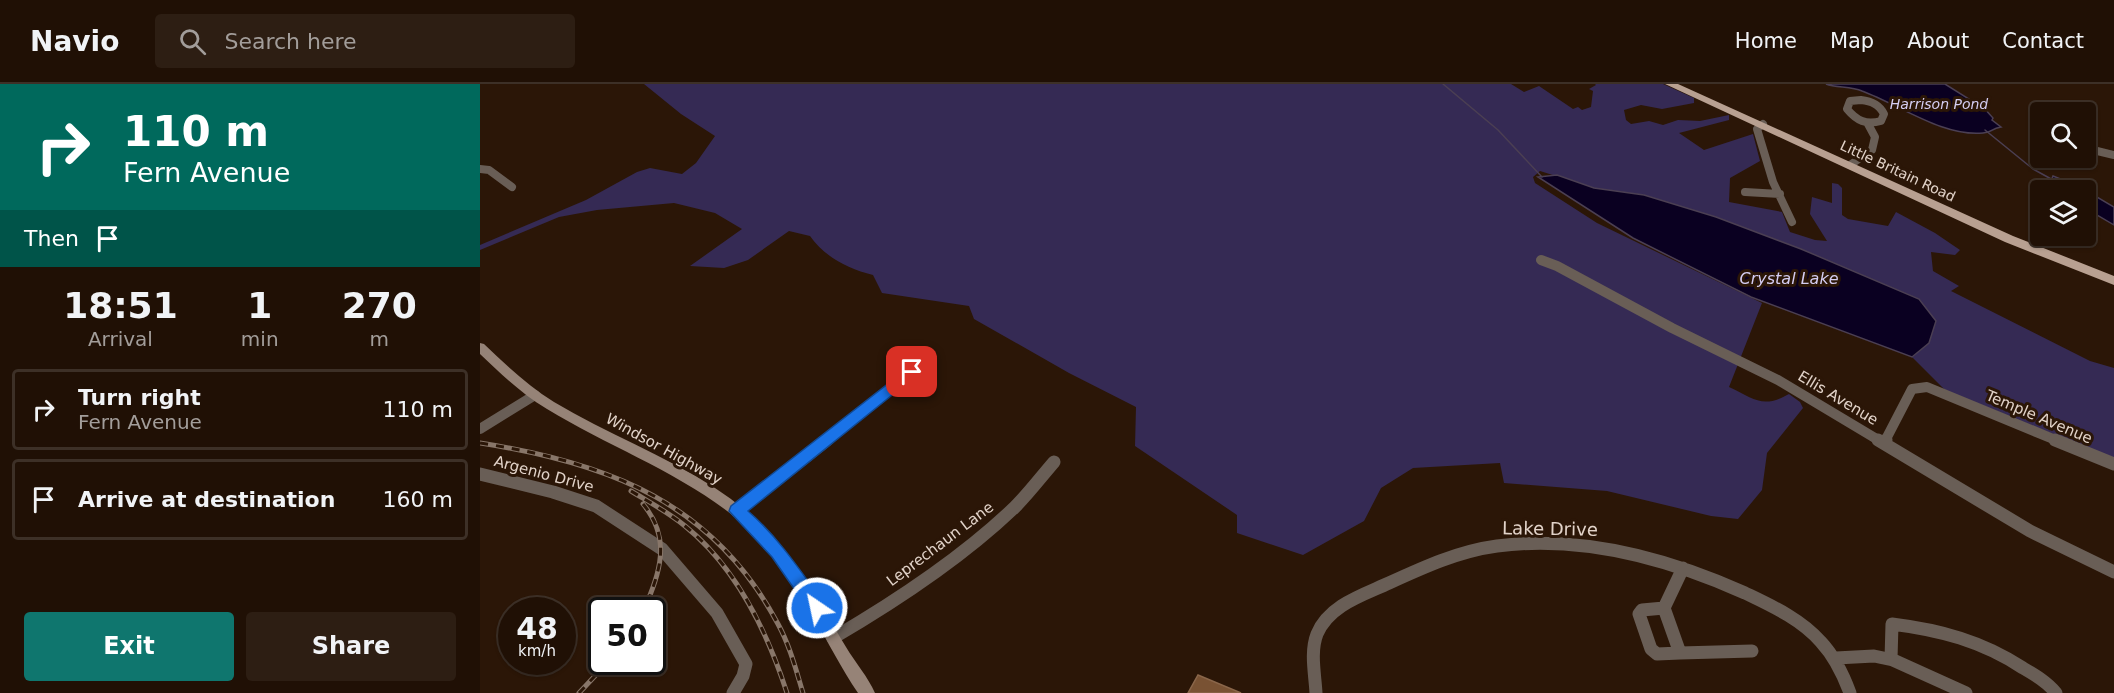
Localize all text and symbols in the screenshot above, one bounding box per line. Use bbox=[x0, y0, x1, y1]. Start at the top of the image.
search box bbox=[155, 14, 575, 68]
text: Navio bbox=[30, 25, 119, 58]
icon: search bbox=[176, 25, 209, 58]
text: Search here bbox=[224, 29, 357, 54]
text: Home bbox=[1735, 29, 1797, 53]
text: Map bbox=[1830, 29, 1874, 53]
text: About bbox=[1907, 29, 1969, 53]
text: Contact bbox=[2002, 29, 2084, 53]
water label: Harrison Pond bbox=[1890, 96, 1988, 112]
map controls bbox=[2030, 102, 2096, 246]
button: search bbox=[2030, 102, 2096, 168]
text: 110 m bbox=[123, 107, 269, 156]
icon: right bbox=[24, 108, 102, 186]
street label: Little Britain Road bbox=[1838, 137, 1958, 205]
text: Fern Avenue bbox=[123, 157, 290, 188]
button: layers bbox=[2030, 180, 2096, 246]
icon: arrive bbox=[91, 222, 124, 255]
text: Then bbox=[24, 226, 79, 251]
water label: Crystal Lake bbox=[1740, 269, 1839, 288]
text: 18:51 bbox=[63, 285, 178, 326]
text: 1 bbox=[247, 285, 272, 326]
text: 270 bbox=[342, 285, 417, 326]
text: Arrival bbox=[88, 327, 153, 351]
text: min bbox=[241, 327, 279, 351]
text: m bbox=[370, 327, 389, 351]
pin bbox=[886, 346, 937, 397]
icon: arrive bbox=[895, 355, 928, 388]
street label: Ellis Avenue bbox=[1795, 367, 1881, 429]
text: Turn right bbox=[78, 385, 201, 410]
street label: Temple Avenue bbox=[1982, 386, 2095, 448]
icon: right bbox=[27, 393, 60, 426]
text: 110 m bbox=[383, 397, 453, 422]
text: Fern Avenue bbox=[78, 410, 202, 434]
street label: Windsor Highway bbox=[603, 410, 726, 489]
street label: Argenio Drive bbox=[492, 452, 596, 496]
icon: arrive bbox=[27, 483, 60, 516]
text: Arrive at destination bbox=[78, 487, 335, 512]
text: 160 m bbox=[383, 487, 453, 512]
street label: Leprechaun Lane bbox=[883, 498, 997, 590]
street label: Lake Drive bbox=[1502, 517, 1598, 540]
position arrow bbox=[785, 576, 849, 640]
speed limit sign: 50 bbox=[588, 597, 666, 675]
text: 48 bbox=[516, 611, 558, 646]
button: Exit bbox=[24, 612, 234, 681]
button: Share bbox=[246, 612, 456, 681]
text: km/h bbox=[518, 642, 556, 660]

